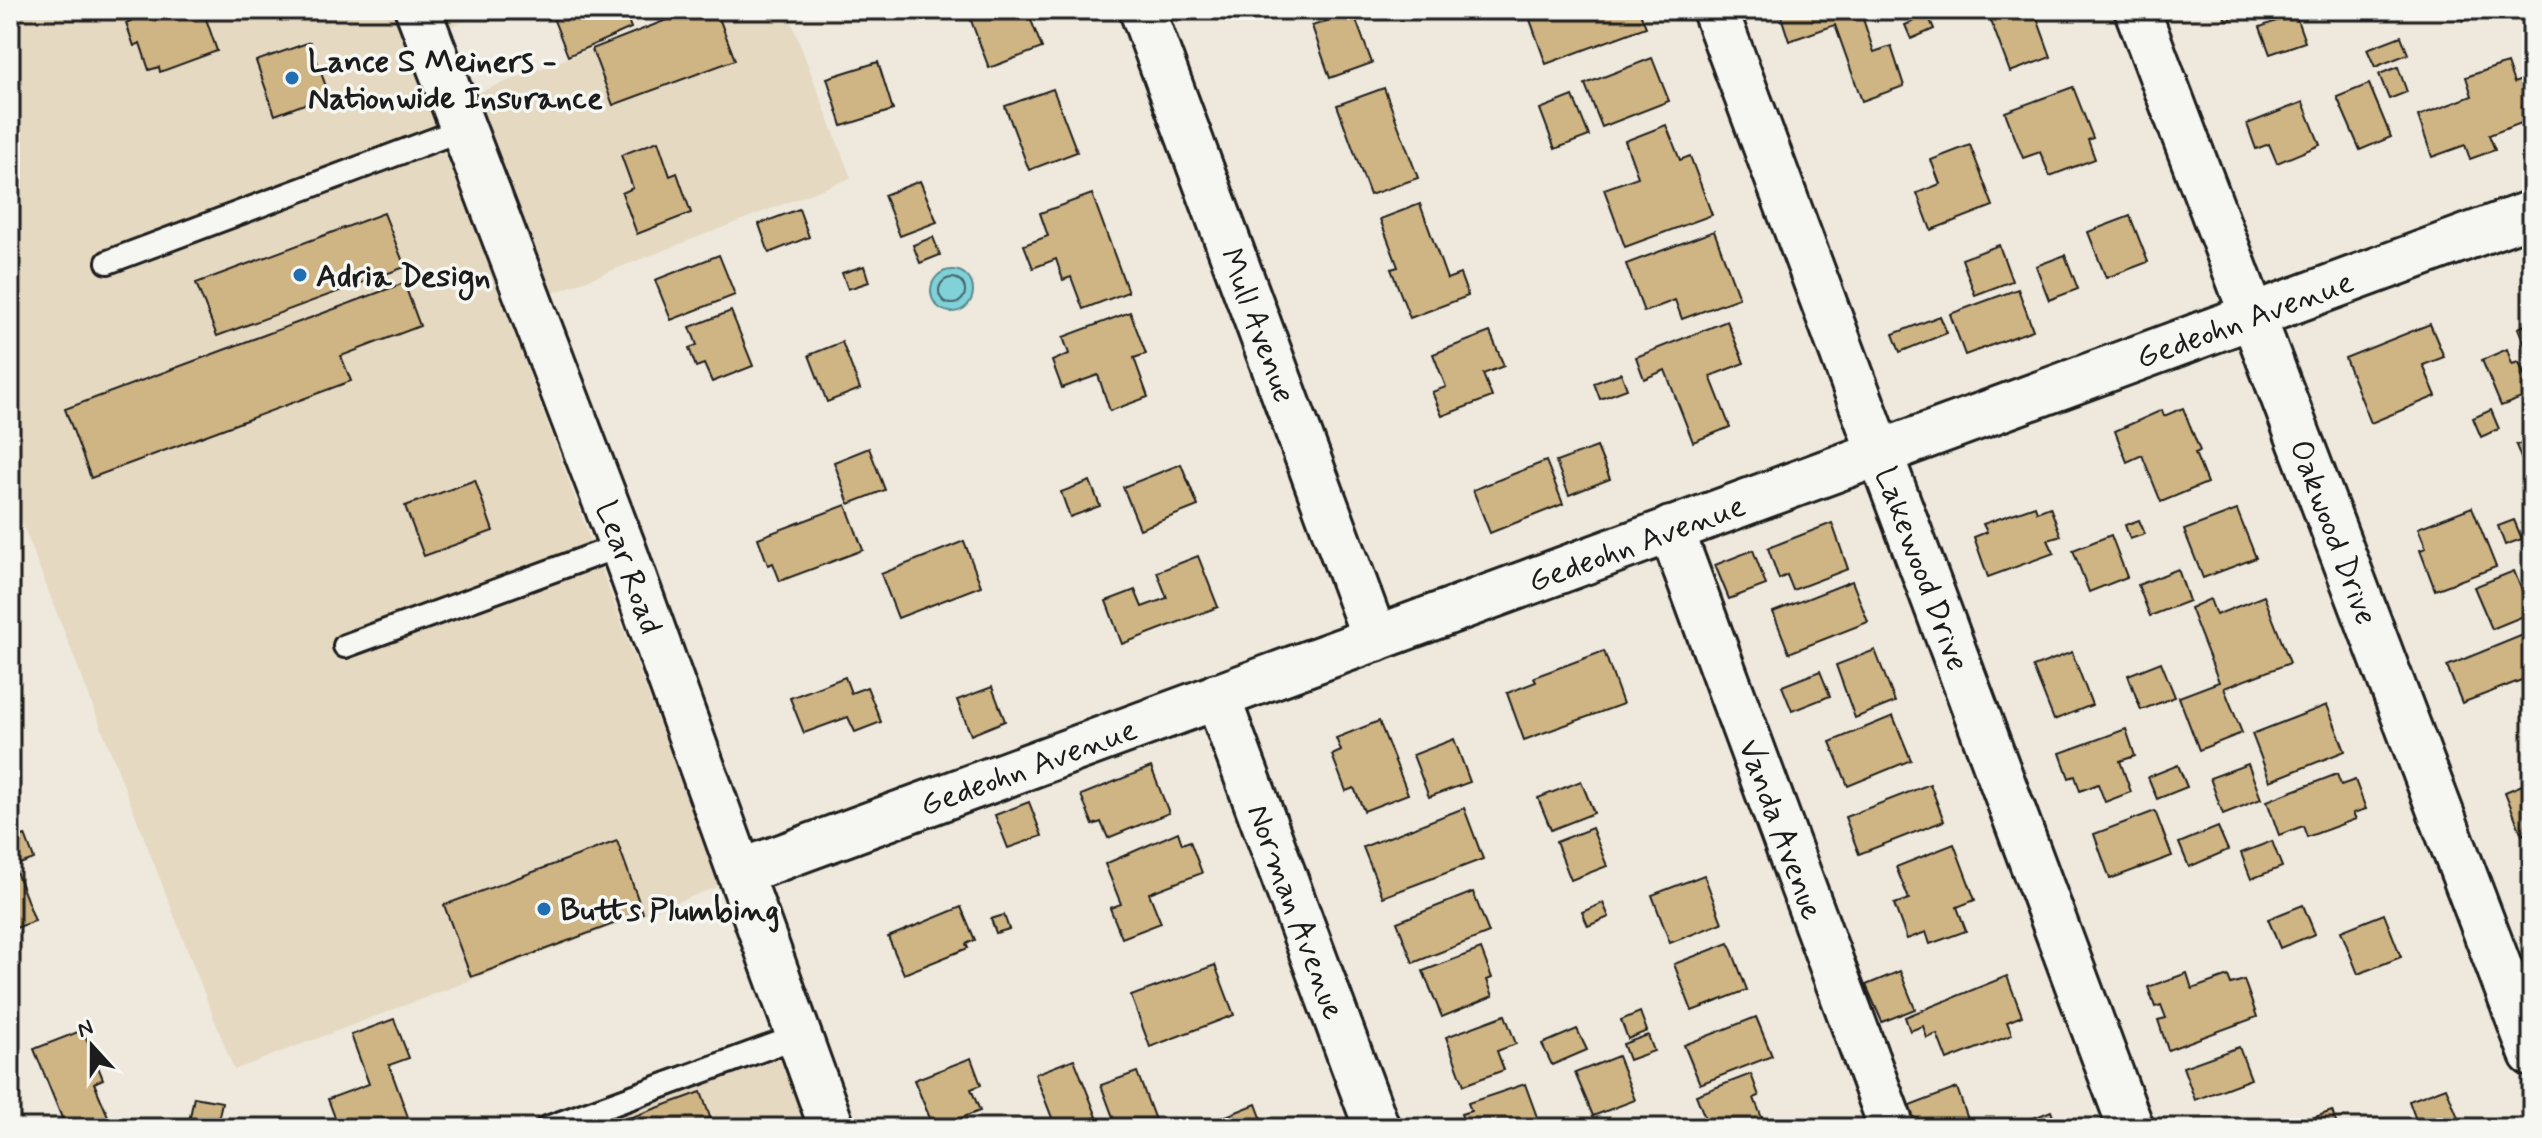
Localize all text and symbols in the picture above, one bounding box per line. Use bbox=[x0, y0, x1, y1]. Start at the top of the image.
place label: Lance S Meiners - Nationwide Insurance bbox=[308, 41, 603, 120]
marker: Lance S Meiners - Nationwide Insurance bbox=[283, 69, 301, 87]
street label: Mull Avenue bbox=[1209, 243, 1305, 409]
place label: Adria Design bbox=[316, 256, 491, 301]
street label: Gedeohn Avenue bbox=[2131, 262, 2360, 380]
marker: Adria Design bbox=[291, 266, 309, 284]
street label: Oakwood Drive bbox=[2278, 434, 2387, 631]
street label: Lakewood Drive bbox=[1864, 461, 1978, 677]
street label: Gedeohn Avenue bbox=[1523, 485, 1751, 604]
street label: Lear Road bbox=[584, 495, 671, 640]
street label: Gedeohn Avenue bbox=[914, 709, 1143, 827]
street label: Vanda Avenue bbox=[1727, 734, 1832, 926]
street label: Norman Avenue bbox=[1236, 799, 1354, 1026]
place label: Butts Plumbing bbox=[560, 890, 779, 933]
marker: Butts Plumbing bbox=[535, 900, 553, 918]
north arrow bbox=[52, 1006, 132, 1086]
text: N bbox=[74, 1013, 97, 1045]

